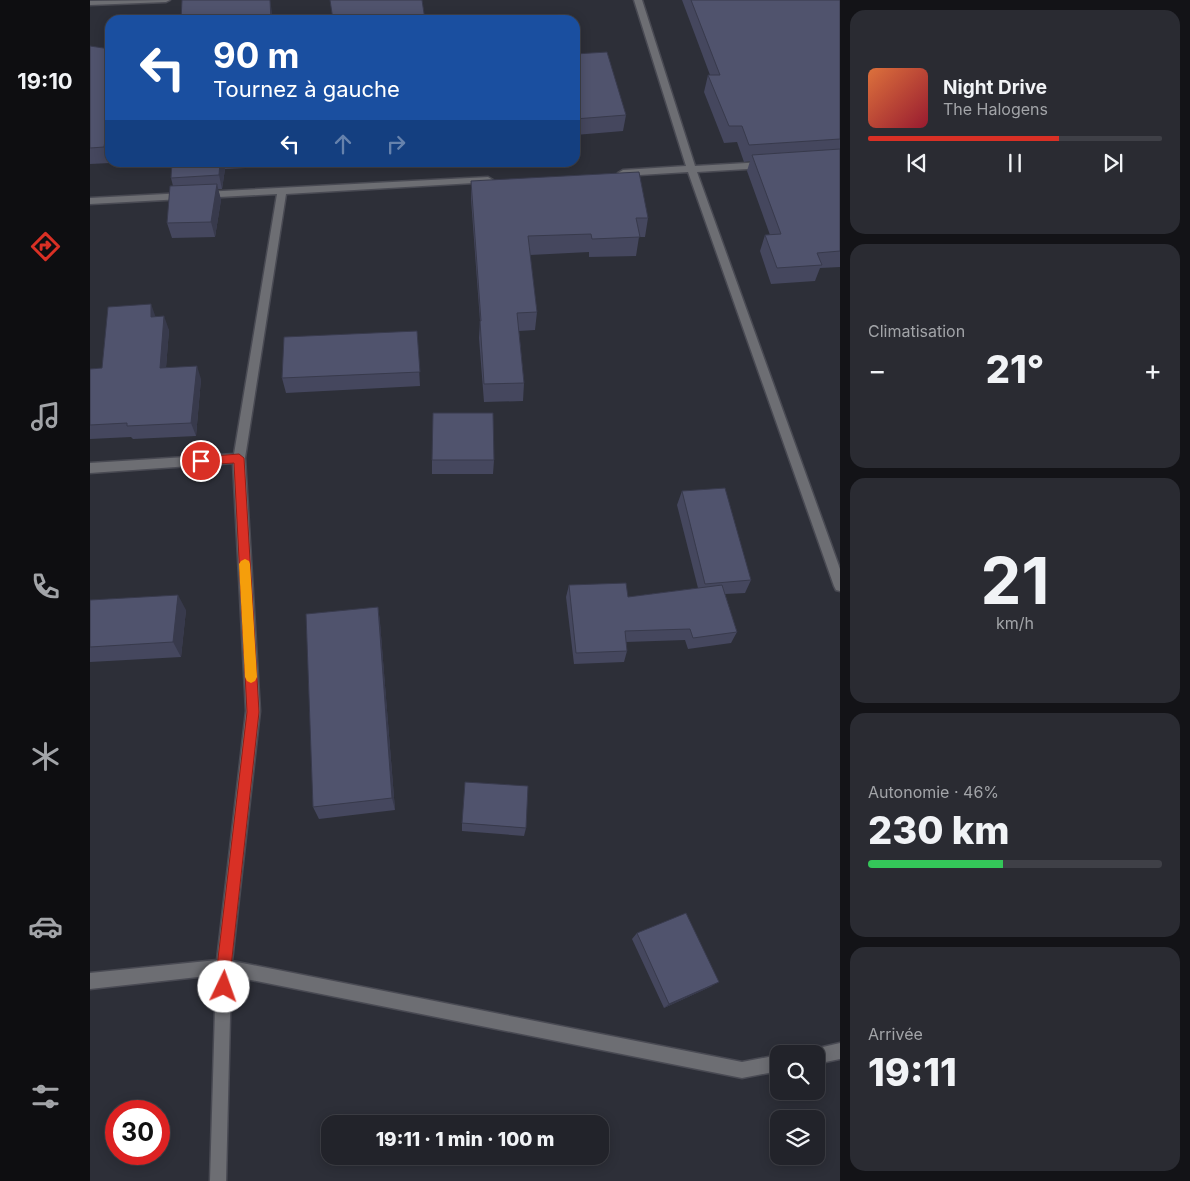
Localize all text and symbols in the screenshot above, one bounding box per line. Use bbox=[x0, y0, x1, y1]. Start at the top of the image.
text: 90 m bbox=[213, 34, 300, 76]
icon: left bbox=[130, 35, 195, 100]
text: 19:10 bbox=[17, 68, 73, 94]
text: Tournez à gauche bbox=[213, 76, 400, 102]
text: Night Drive bbox=[943, 76, 1047, 99]
text: The Halogens bbox=[943, 99, 1048, 119]
icon: left bbox=[276, 130, 304, 158]
icon: ahead bbox=[329, 130, 357, 158]
icon: right bbox=[382, 130, 410, 158]
icon: previous bbox=[903, 149, 931, 177]
icon: pause bbox=[1001, 149, 1029, 177]
icon: next bbox=[1099, 149, 1127, 177]
icon: directions bbox=[28, 229, 63, 264]
text: Climatisation bbox=[868, 321, 965, 341]
text: 21° bbox=[986, 346, 1044, 392]
text: − bbox=[868, 353, 887, 387]
text: + bbox=[1143, 353, 1162, 387]
icon: music bbox=[28, 399, 63, 434]
pin bbox=[180, 440, 222, 482]
icon: arrive bbox=[187, 447, 215, 475]
text: 21 bbox=[981, 541, 1049, 620]
icon: phone bbox=[28, 569, 63, 604]
text: km/h bbox=[996, 613, 1034, 633]
icon: climate bbox=[28, 739, 63, 774]
text: Autonomie · 46% bbox=[868, 782, 999, 802]
text: 230 km bbox=[868, 807, 1010, 853]
icon: car bbox=[28, 909, 63, 944]
position arrow bbox=[197, 960, 249, 1012]
text: Arrivée bbox=[868, 1024, 923, 1044]
map controls bbox=[770, 1045, 825, 1165]
button: search bbox=[770, 1045, 825, 1100]
text: 19:11 bbox=[868, 1049, 957, 1095]
icon: filters bbox=[28, 1079, 63, 1114]
speed limit sign: 30 bbox=[105, 1100, 170, 1165]
button: layers bbox=[770, 1110, 825, 1165]
text: 19:11 · 1 min · 100 m bbox=[376, 1128, 554, 1151]

